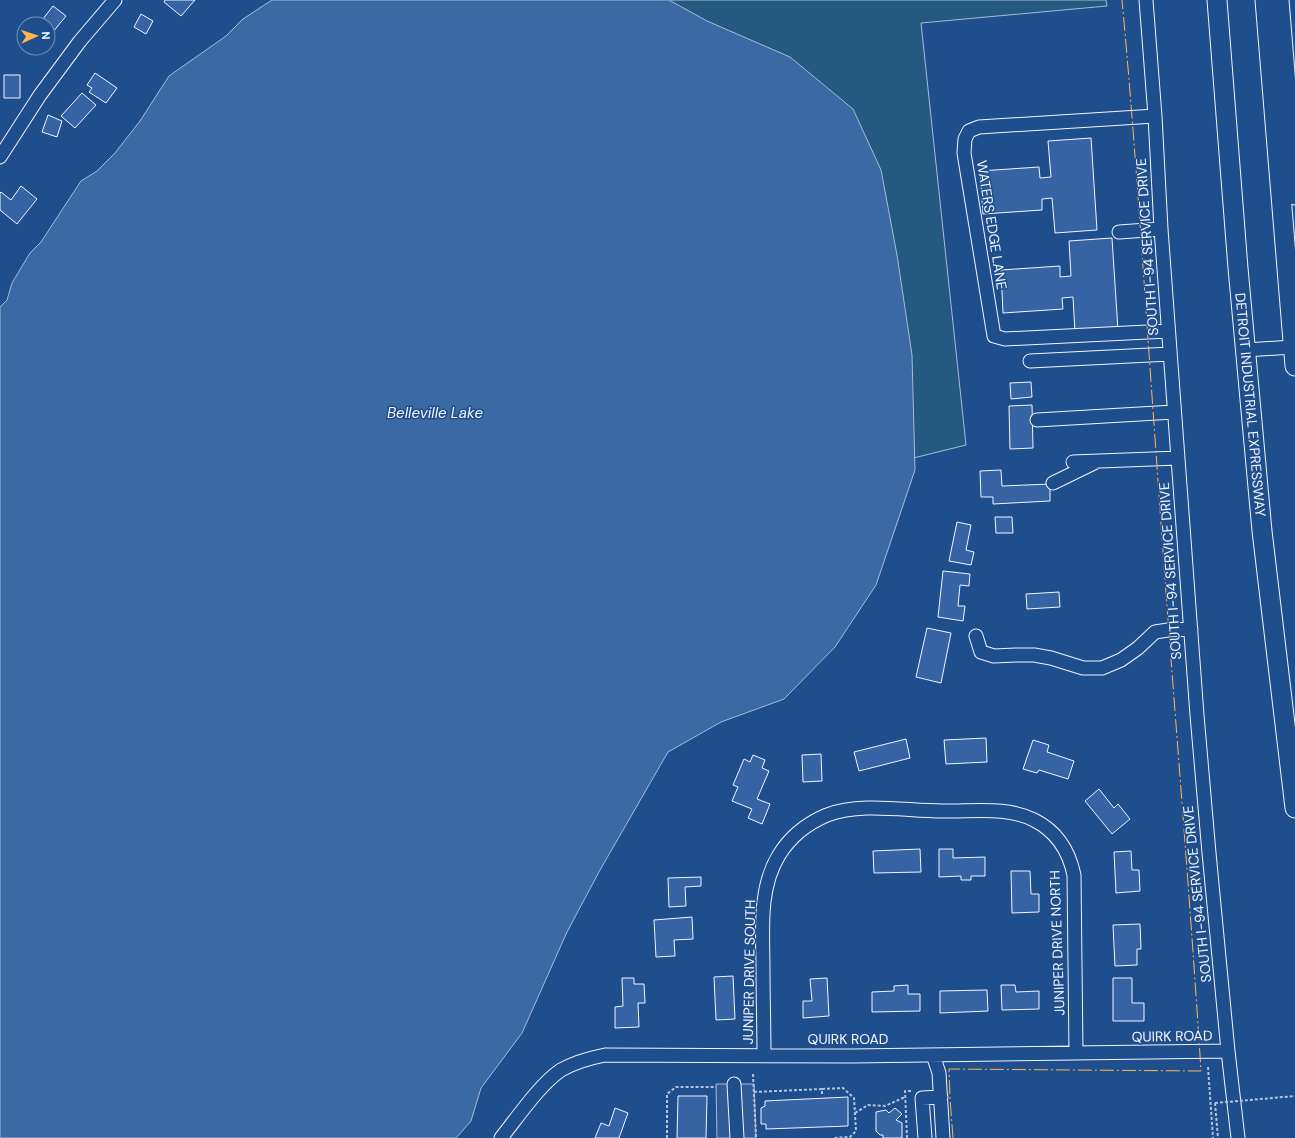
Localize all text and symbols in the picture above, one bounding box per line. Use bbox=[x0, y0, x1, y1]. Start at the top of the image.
north arrow bbox=[16, 16, 56, 56]
text: N bbox=[39, 31, 53, 40]
street label: SOUTH I-94 SERVICE DRIVE bbox=[1132, 158, 1162, 336]
street label: WATERS EDGE LANE bbox=[973, 159, 1011, 291]
street label: DETROIT INDUSTRIAL EXPRESSWAY bbox=[1231, 292, 1270, 517]
water label: Belleville Lake bbox=[387, 403, 483, 423]
street label: SOUTH I-94 SERVICE DRIVE bbox=[1155, 482, 1185, 660]
street label: SOUTH I-94 SERVICE DRIVE bbox=[1179, 805, 1215, 983]
street label: JUNIPER DRIVE NORTH bbox=[1045, 870, 1069, 1016]
street label: JUNIPER DRIVE SOUTH bbox=[739, 899, 759, 1045]
street label: QUIRK ROAD bbox=[1131, 1026, 1213, 1046]
street label: QUIRK ROAD bbox=[808, 1030, 888, 1048]

